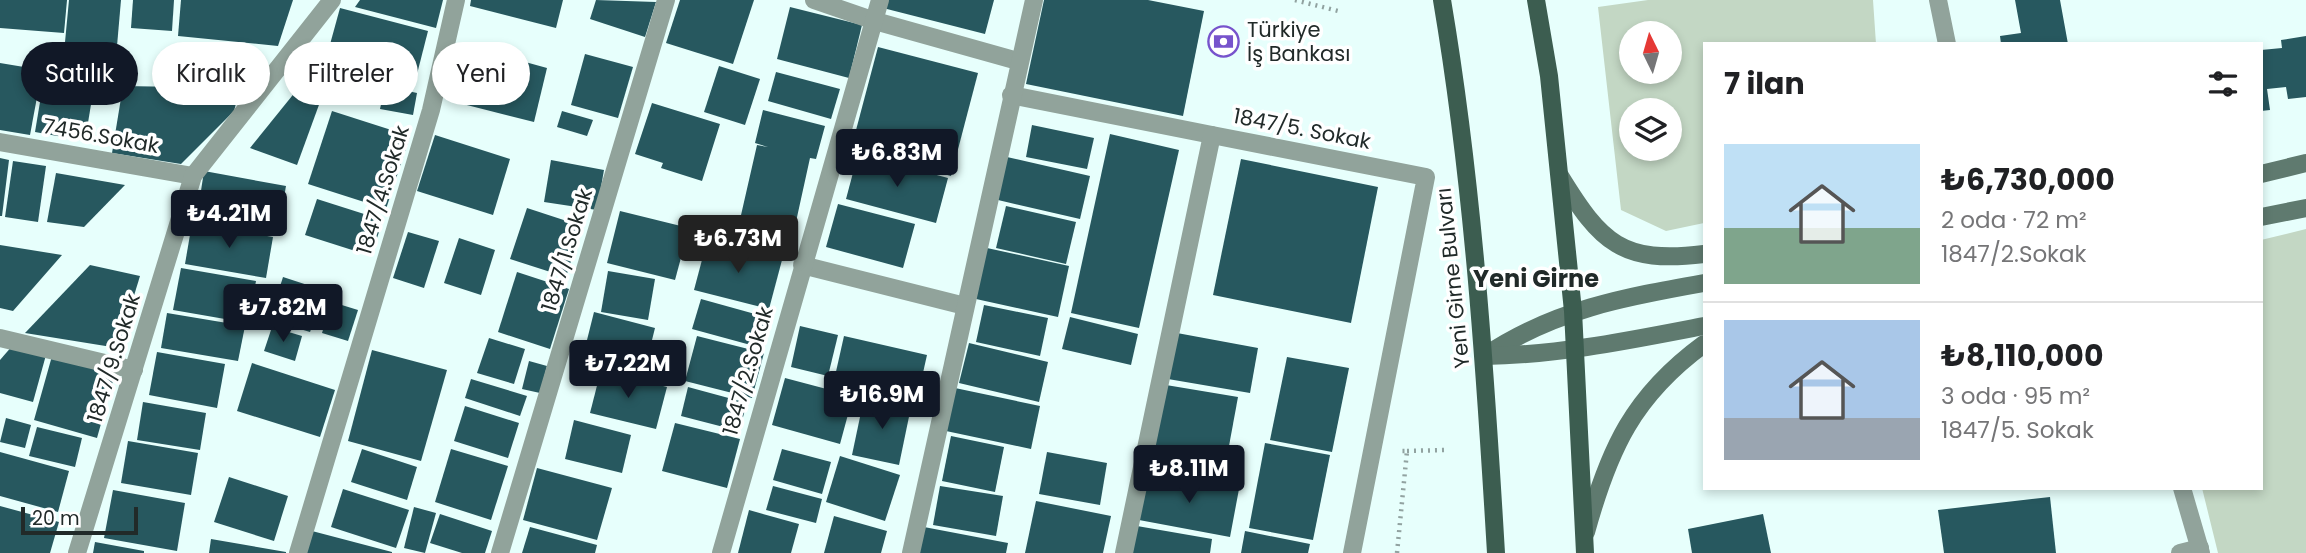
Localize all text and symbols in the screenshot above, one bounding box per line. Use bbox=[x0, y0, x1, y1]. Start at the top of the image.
place label: Türkiye İş Bankası bbox=[1247, 15, 1350, 68]
north arrow bbox=[1619, 21, 1682, 84]
map controls bbox=[1619, 21, 1682, 161]
bank icon: Türkiye İş Bankası bbox=[1207, 25, 1241, 59]
chip: Satılık bbox=[21, 42, 138, 105]
chip: Kiralık bbox=[152, 42, 270, 105]
chip: Filtreler bbox=[284, 42, 418, 105]
chip: Yeni bbox=[432, 42, 530, 105]
text: 7 ilan bbox=[1724, 62, 1805, 105]
icon: filters bbox=[2204, 65, 2242, 103]
button: layers bbox=[1619, 98, 1682, 161]
street label: 1847/5. Sokak bbox=[1231, 101, 1373, 156]
street label: 7456.Sokak bbox=[41, 111, 161, 160]
street label: 1847/4.Sokak bbox=[349, 121, 416, 258]
pin: ₺6.83M bbox=[840, 130, 954, 189]
text: ₺6.83M bbox=[852, 136, 942, 168]
text: ₺6,730,000 bbox=[1941, 158, 2115, 201]
icon: home bbox=[1780, 172, 1864, 256]
street label: 1847/1.Sokak bbox=[534, 185, 599, 315]
street label: Yeni Girne Bulvarı bbox=[1429, 186, 1476, 370]
pin: ₺4.21M bbox=[172, 190, 286, 250]
text: ₺4.21M bbox=[187, 197, 271, 229]
text: 2 oda · 72 m² bbox=[1941, 204, 2087, 236]
pin: ₺6.73M bbox=[681, 216, 795, 275]
text: ₺6.73M bbox=[694, 222, 782, 254]
text: 1847/2.Sokak bbox=[1941, 238, 2086, 270]
district label: Yeni Girne bbox=[1473, 262, 1599, 295]
pin: ₺7.82M bbox=[226, 284, 340, 344]
street label: 1847/9.Sokak bbox=[80, 289, 147, 426]
text: ₺7.82M bbox=[239, 291, 327, 323]
street label: 1847/2.Sokak bbox=[715, 303, 780, 439]
text: ₺8,110,000 bbox=[1941, 334, 2103, 377]
pin: ₺7.22M bbox=[571, 340, 685, 400]
text: ₺7.22M bbox=[585, 347, 671, 379]
icon: home bbox=[1780, 348, 1864, 432]
pin: ₺16.9M bbox=[825, 372, 939, 431]
text: ₺16.9M bbox=[840, 378, 924, 410]
text: 3 oda · 95 m² bbox=[1941, 380, 2090, 412]
text: 1847/5. Sokak bbox=[1941, 414, 2094, 446]
pin: ₺8.11M bbox=[1132, 446, 1246, 505]
text: ₺8.11M bbox=[1150, 452, 1228, 484]
scale bar bbox=[21, 504, 138, 536]
text: 20 m bbox=[32, 505, 80, 532]

